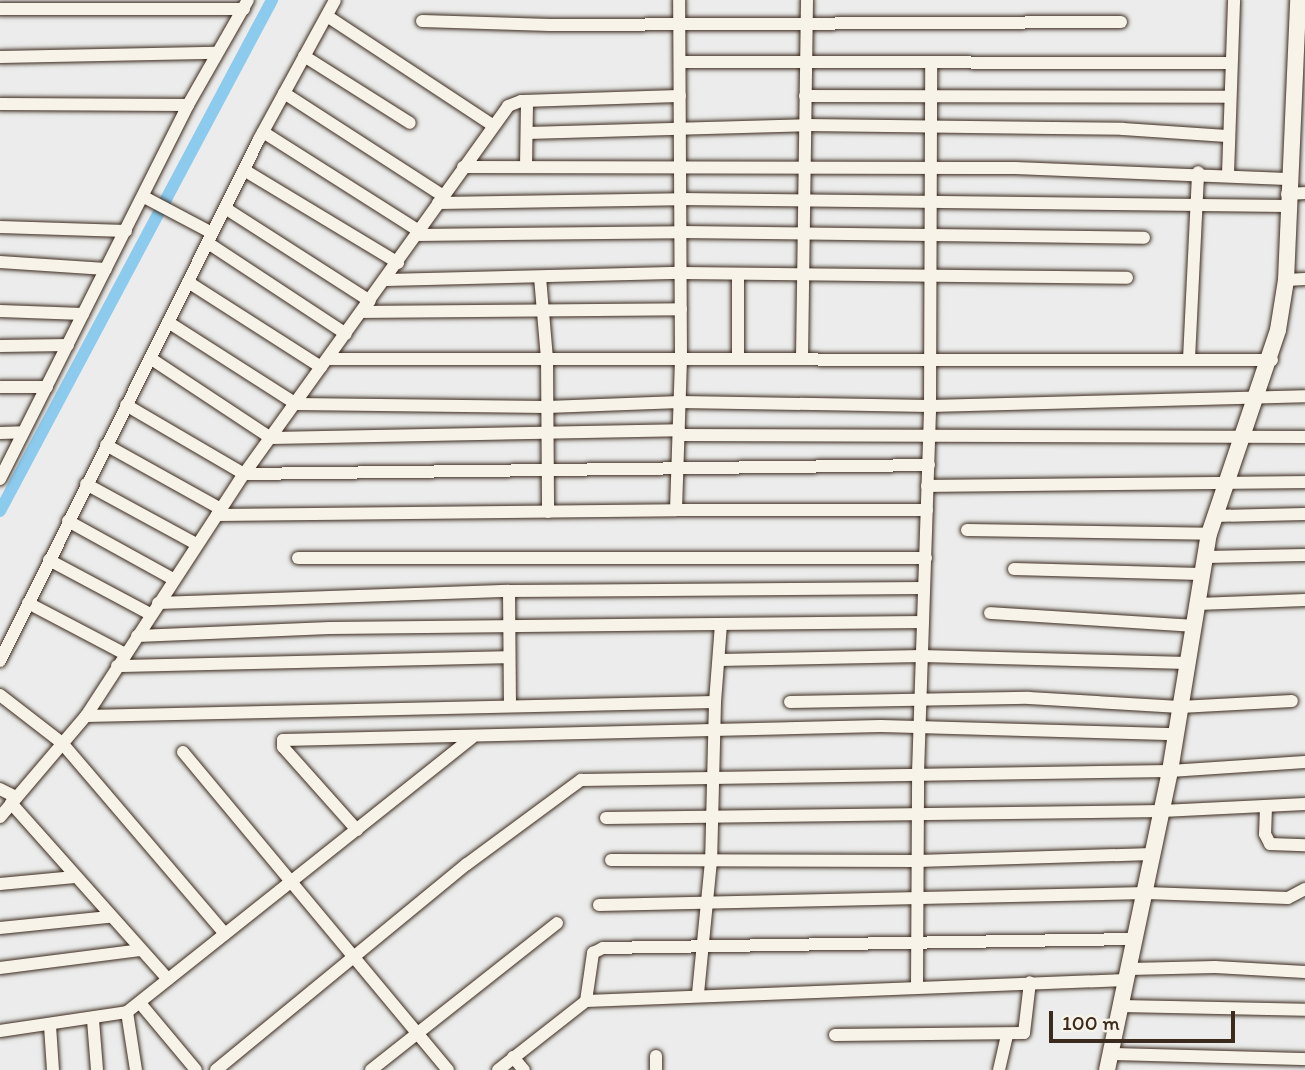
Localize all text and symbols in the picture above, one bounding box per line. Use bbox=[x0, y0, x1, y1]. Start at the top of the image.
scale bar bbox=[1053, 996, 1238, 1040]
text: 100 m bbox=[1062, 1010, 1120, 1035]

